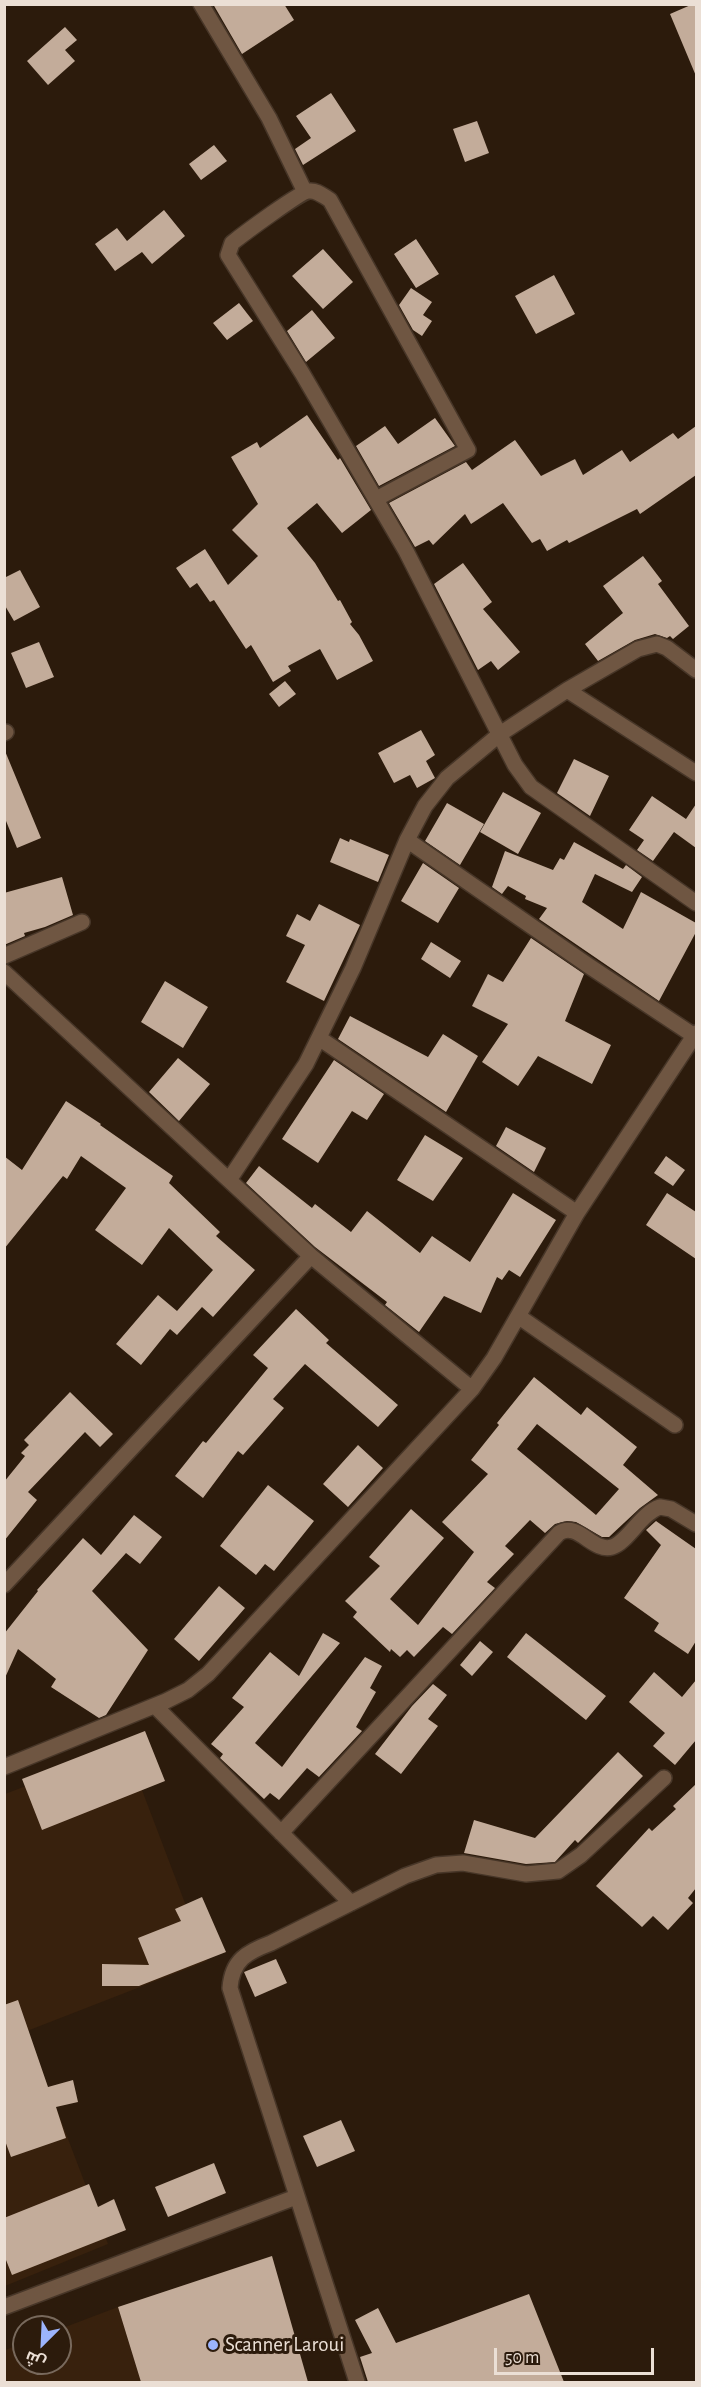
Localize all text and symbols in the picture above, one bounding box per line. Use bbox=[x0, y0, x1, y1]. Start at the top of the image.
north arrow bbox=[12, 2315, 72, 2375]
place label: Scanner Laroui bbox=[225, 2332, 344, 2358]
scale bar bbox=[497, 2336, 658, 2374]
marker: Scanner Laroui bbox=[206, 2338, 220, 2352]
text: ش bbox=[23, 2348, 48, 2371]
text: 50 m bbox=[505, 2349, 539, 2367]

